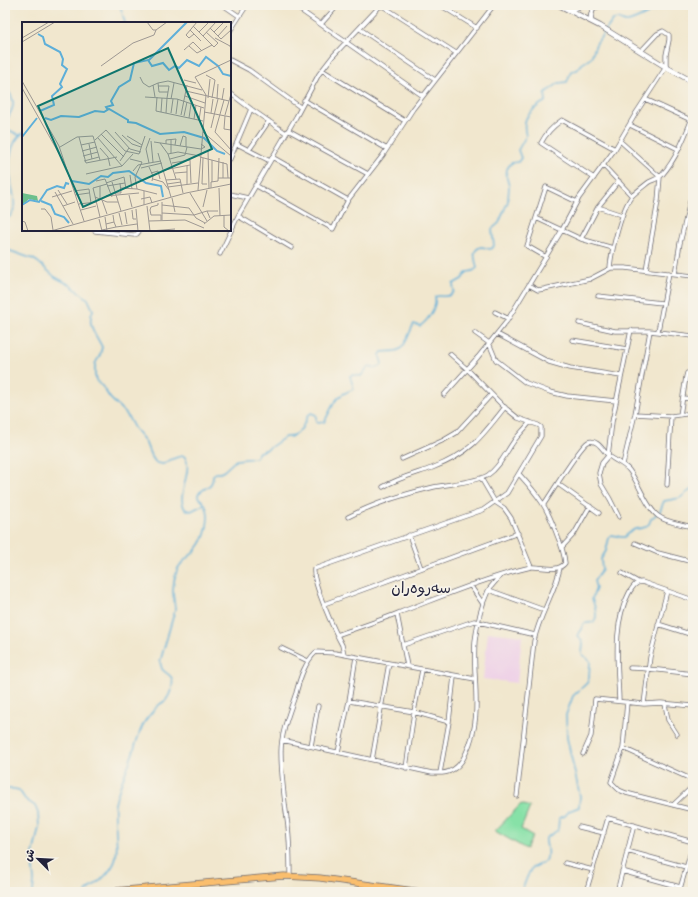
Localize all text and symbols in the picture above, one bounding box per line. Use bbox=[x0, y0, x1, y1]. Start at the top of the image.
inset map bbox=[22, 22, 231, 231]
district label: سەروەران bbox=[391, 579, 451, 598]
north arrow bbox=[18, 839, 58, 879]
text: ش bbox=[21, 847, 38, 863]

